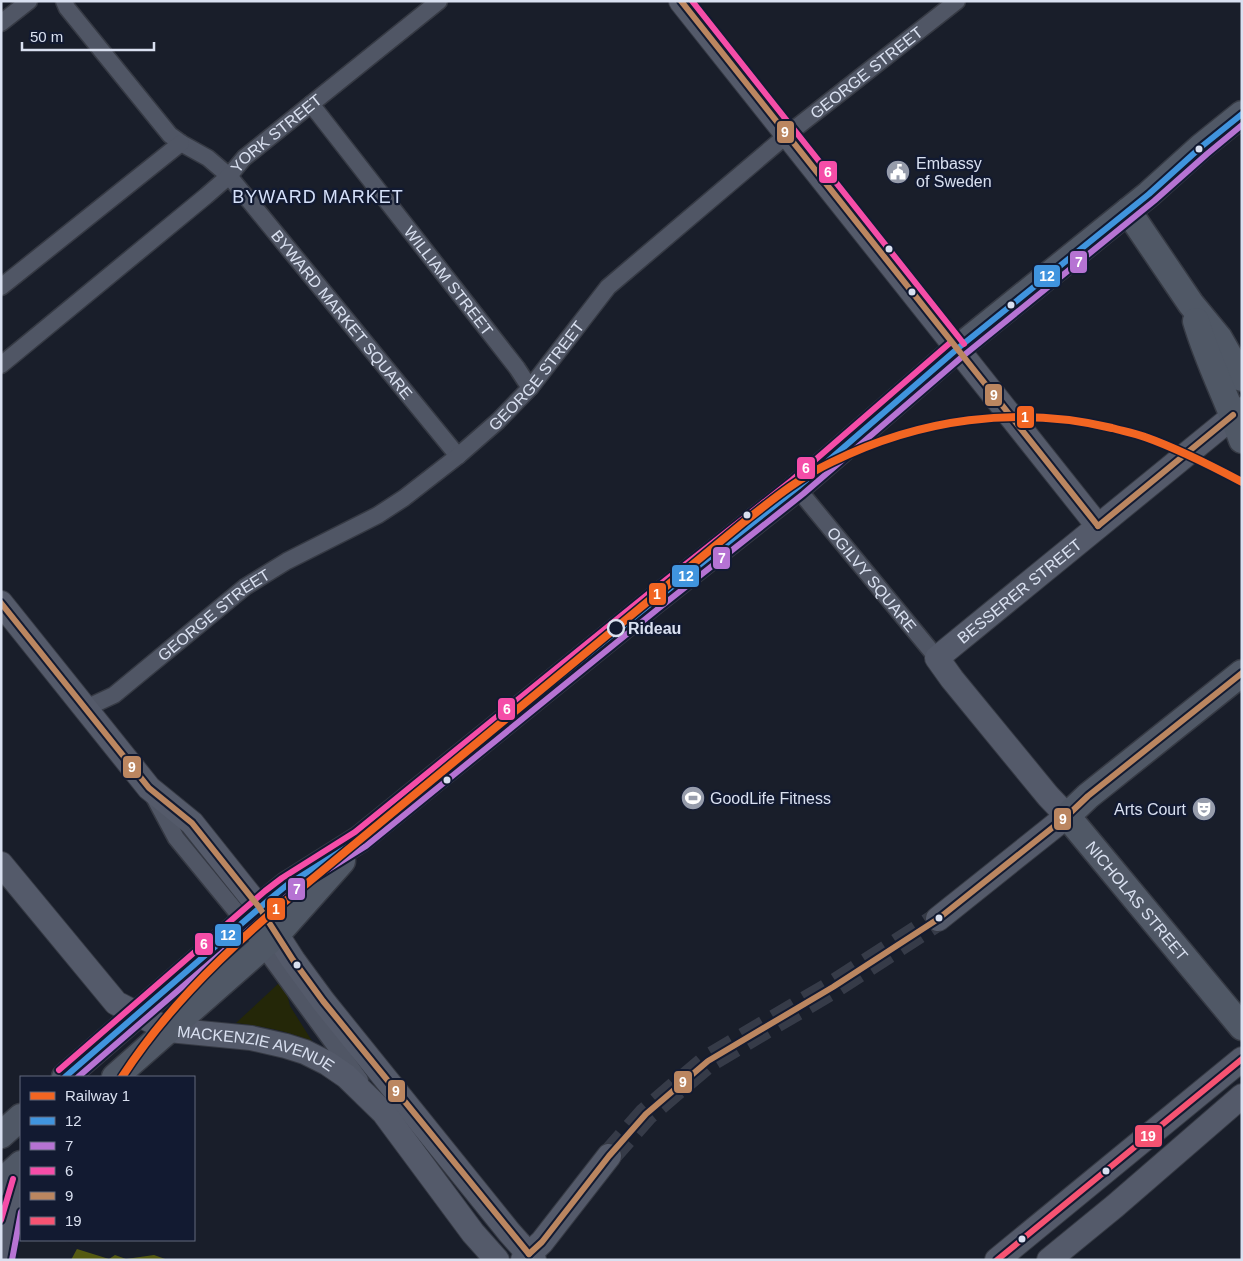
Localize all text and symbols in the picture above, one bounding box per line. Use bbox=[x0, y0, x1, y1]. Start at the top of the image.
scale bar bbox=[22, 20, 155, 52]
street label: GEORGE STREET bbox=[807, 23, 926, 122]
text: 50 m bbox=[30, 28, 63, 45]
street label: YORK STREET bbox=[228, 91, 325, 176]
line badge: 9 bbox=[776, 120, 795, 144]
text: 9 bbox=[781, 124, 789, 140]
unlabelled marker bbox=[1194, 144, 1204, 154]
place label: Embassy of Sweden bbox=[916, 155, 992, 190]
public building icon: Embassy of Sweden bbox=[885, 159, 911, 185]
line badge: 6 bbox=[818, 160, 838, 184]
text: 6 bbox=[824, 164, 832, 180]
district label: BYWARD MARKET bbox=[232, 187, 404, 207]
street label: WILLIAM STREET bbox=[401, 223, 496, 339]
street label: BYWARD MARKET SQUARE bbox=[268, 227, 416, 402]
unlabelled marker bbox=[884, 244, 894, 254]
line badge: 7 bbox=[1069, 250, 1088, 274]
text: 7 bbox=[1075, 254, 1083, 270]
line badge: 12 bbox=[1033, 264, 1061, 288]
text: 12 bbox=[1039, 268, 1055, 284]
unlabelled marker bbox=[907, 287, 917, 297]
unlabelled marker bbox=[1006, 300, 1016, 310]
street label: GEORGE STREET bbox=[486, 318, 588, 434]
line badge: 9 bbox=[984, 383, 1003, 407]
text: 9 bbox=[990, 387, 998, 403]
line badge: 1 bbox=[1016, 405, 1035, 429]
text: 1 bbox=[1021, 409, 1029, 425]
line badge: 6 bbox=[796, 456, 816, 480]
text: 6 bbox=[802, 460, 810, 476]
unlabelled marker bbox=[742, 510, 752, 520]
street label: OGILVY SQUARE bbox=[824, 524, 920, 635]
street label: BESSERER STREET bbox=[954, 536, 1085, 647]
line badge: 7 bbox=[712, 546, 731, 570]
text: 7 bbox=[718, 550, 726, 566]
line badge: 12 bbox=[671, 564, 700, 588]
street label: GEORGE STREET bbox=[155, 566, 273, 664]
text: 12 bbox=[678, 568, 694, 584]
line badge: 1 bbox=[648, 582, 667, 606]
text: 1 bbox=[653, 586, 661, 602]
marker: Rideau bbox=[607, 619, 625, 637]
place label: Rideau bbox=[628, 620, 681, 637]
line badge: 6 bbox=[497, 697, 516, 721]
text: 6 bbox=[503, 701, 511, 717]
line badge: 9 bbox=[122, 755, 142, 779]
text: 9 bbox=[128, 759, 136, 775]
unlabelled marker bbox=[442, 775, 452, 785]
sports icon: GoodLife Fitness bbox=[680, 785, 706, 811]
place label: GoodLife Fitness bbox=[710, 790, 831, 807]
theatre icon: Arts Court bbox=[1191, 796, 1217, 822]
place label: Arts Court bbox=[1114, 801, 1187, 818]
line badge: 9 bbox=[1053, 807, 1072, 831]
text: 9 bbox=[1059, 811, 1067, 827]
street label: NICHOLAS STREET bbox=[1083, 838, 1191, 964]
line badge: 7 bbox=[287, 877, 306, 901]
text: 7 bbox=[293, 881, 301, 897]
line badge: 1 bbox=[266, 897, 286, 921]
text: 1 bbox=[272, 901, 280, 917]
unlabelled marker bbox=[934, 913, 944, 923]
line badge: 12 bbox=[214, 923, 242, 947]
text: 12 bbox=[220, 927, 236, 943]
line badge: 6 bbox=[194, 932, 214, 956]
text: 6 bbox=[200, 936, 208, 952]
unlabelled marker bbox=[292, 960, 302, 970]
street label: MACKENZIE AVENUE bbox=[176, 1023, 337, 1074]
line badge: 9 bbox=[673, 1070, 693, 1094]
text: 9 bbox=[679, 1074, 687, 1090]
legend bbox=[20, 1076, 195, 1241]
line badge: 9 bbox=[387, 1079, 406, 1103]
text: 9 bbox=[392, 1083, 400, 1099]
text: Railway 1 bbox=[65, 1087, 130, 1104]
text: 12 bbox=[65, 1112, 82, 1129]
line badge: 19 bbox=[1134, 1124, 1163, 1148]
text: 19 bbox=[1140, 1128, 1156, 1144]
text: 7 bbox=[65, 1137, 73, 1154]
text: 6 bbox=[65, 1162, 73, 1179]
unlabelled marker bbox=[1101, 1166, 1111, 1176]
text: 9 bbox=[65, 1187, 73, 1204]
text: 19 bbox=[65, 1212, 82, 1229]
unlabelled marker bbox=[1017, 1234, 1027, 1244]

